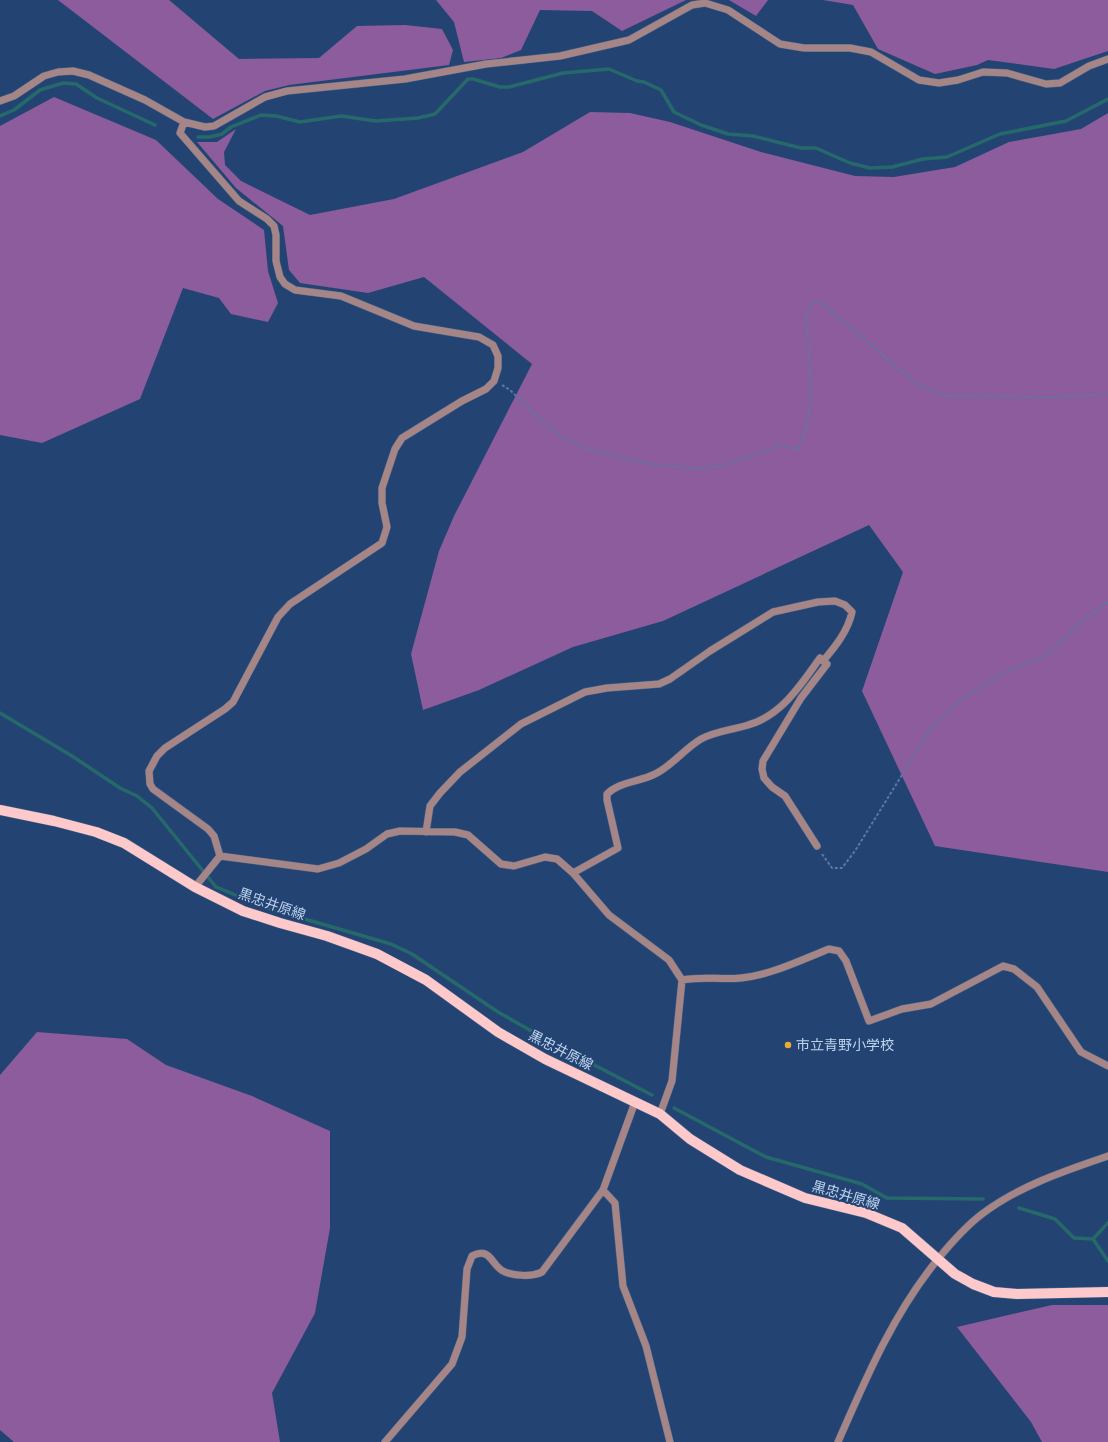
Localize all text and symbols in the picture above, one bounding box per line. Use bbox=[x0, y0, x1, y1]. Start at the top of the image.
street label: 黒忠井原線 bbox=[236, 885, 308, 925]
street label: 黒忠井原線 bbox=[525, 1027, 596, 1075]
place label: 市立青野小学校 bbox=[796, 1038, 894, 1055]
marker: 市立青野小学校 bbox=[783, 1040, 793, 1050]
street label: 黒忠井原線 bbox=[810, 1178, 882, 1214]

